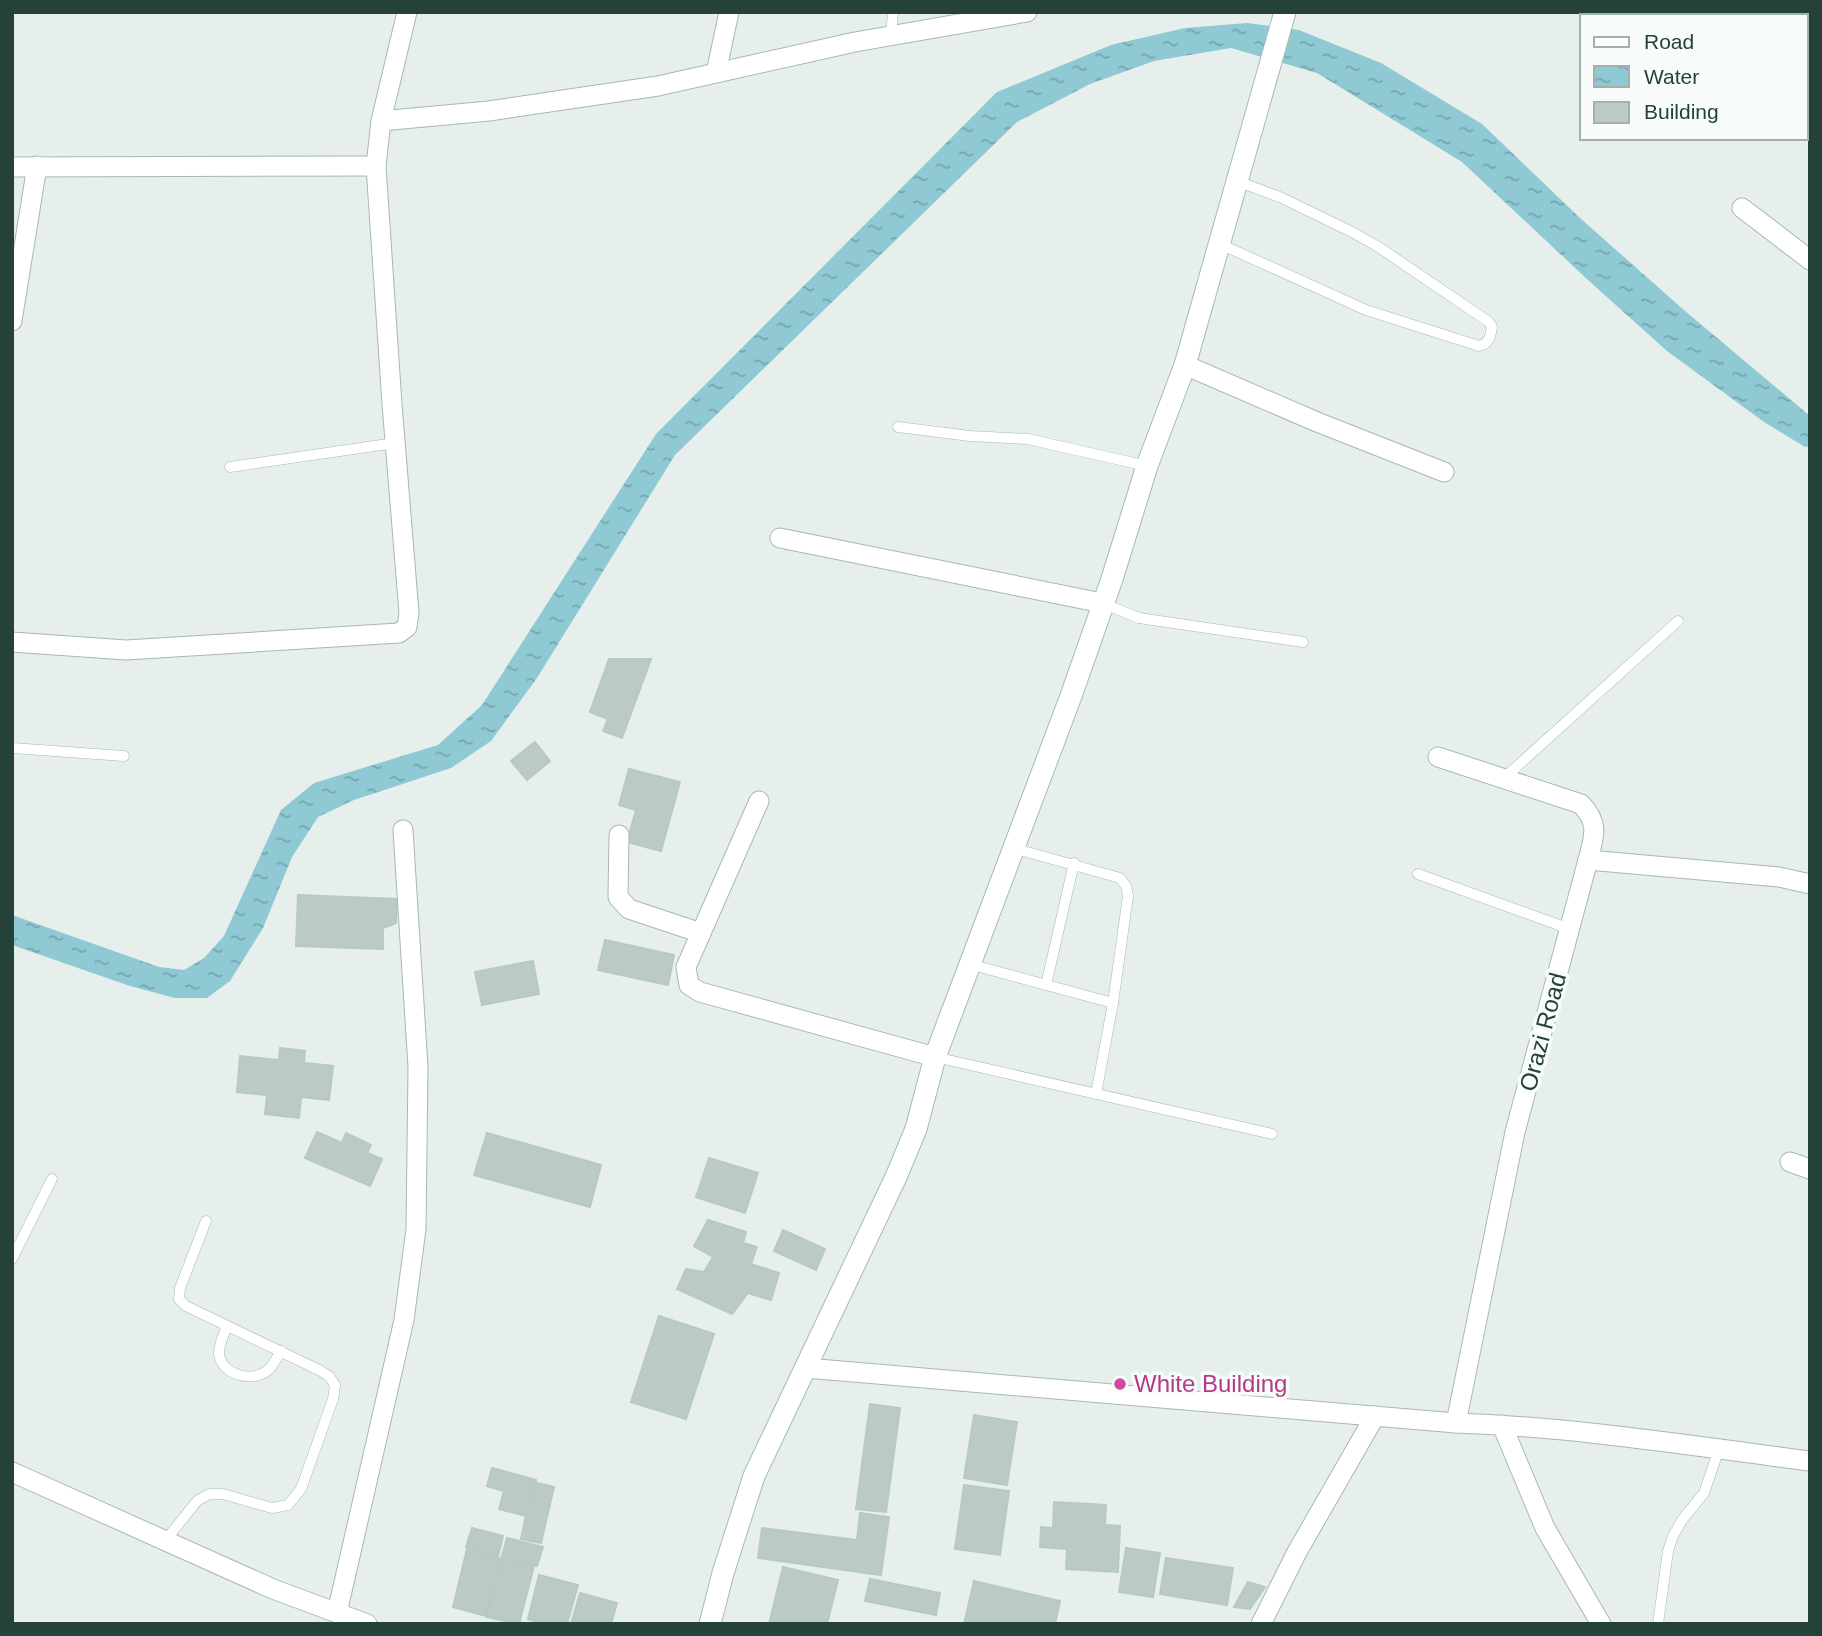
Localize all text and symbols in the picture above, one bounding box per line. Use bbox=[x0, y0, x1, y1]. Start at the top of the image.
legend bbox=[1580, 14, 1808, 140]
text: Road bbox=[1644, 30, 1694, 53]
text: Water bbox=[1644, 65, 1699, 88]
text: Building bbox=[1644, 100, 1719, 123]
street label: Orazi Road bbox=[1514, 970, 1571, 1094]
place label: White Building bbox=[1134, 1370, 1287, 1397]
marker: White Building bbox=[1112, 1376, 1128, 1392]

